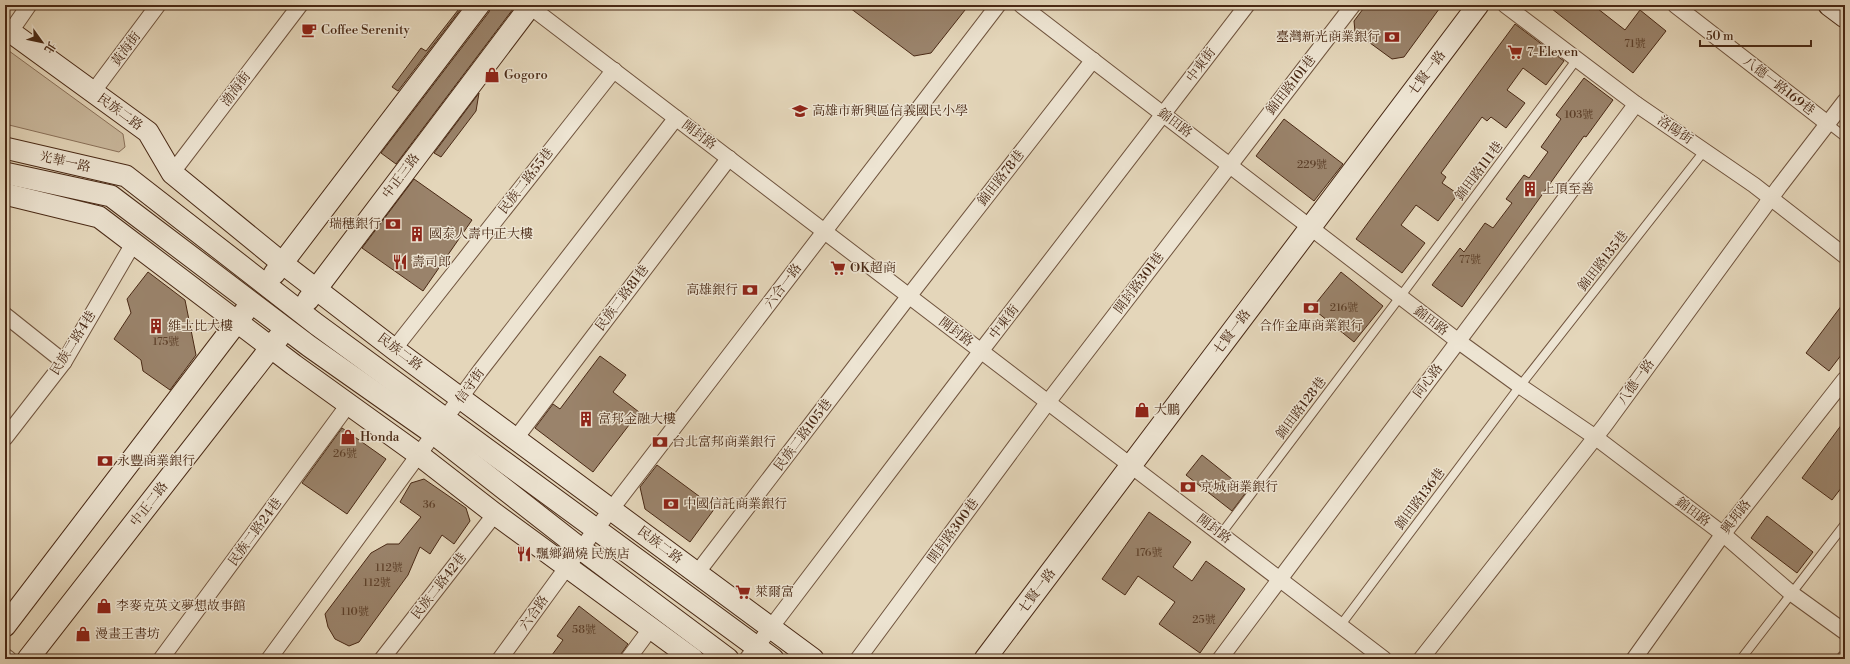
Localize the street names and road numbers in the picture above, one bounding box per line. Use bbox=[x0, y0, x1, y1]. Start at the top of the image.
street label: 黃海街 bbox=[108, 29, 144, 69]
street label: 中東街 bbox=[1183, 45, 1219, 85]
street label: 七賢一路 bbox=[1405, 47, 1449, 99]
street label: 錦田路101巷 bbox=[1263, 52, 1319, 118]
street label: 八德一路169巷 bbox=[1740, 53, 1818, 119]
street label: 渤海街 bbox=[218, 69, 254, 109]
street label: 民族二路 bbox=[94, 90, 146, 134]
street label: 錦田路 bbox=[1155, 105, 1195, 141]
street label: 洛陽街 bbox=[1654, 112, 1696, 148]
street label: 開封路 bbox=[679, 117, 719, 153]
street label: 錦田路111巷 bbox=[1452, 138, 1506, 204]
street label: 民族二路55巷 bbox=[495, 145, 557, 217]
street label: 錦田路78巷 bbox=[974, 147, 1028, 209]
street label: 光華一路 bbox=[38, 148, 92, 176]
street label: 中正三路 bbox=[379, 150, 423, 202]
street label: 錦田路135巷 bbox=[1575, 228, 1631, 294]
street label: 開封路301巷 bbox=[1111, 249, 1167, 317]
street label: 六合一路 bbox=[761, 260, 805, 312]
street label: 民族二路81巷 bbox=[592, 262, 652, 334]
street label: 中東街 bbox=[986, 302, 1022, 342]
street label: 錦田路 bbox=[1411, 303, 1451, 339]
street label: 七賢一路 bbox=[1210, 306, 1254, 358]
street label: 民族二路4巷 bbox=[47, 308, 99, 378]
street label: 開封路 bbox=[936, 314, 976, 350]
street label: 民族二路 bbox=[374, 330, 426, 374]
street label: 八德一路 bbox=[1614, 356, 1658, 408]
street label: 同心路 bbox=[1410, 361, 1446, 401]
street label: 信守街 bbox=[452, 366, 488, 406]
street label: 錦田路128巷 bbox=[1273, 374, 1329, 442]
street label: 民族二路105巷 bbox=[771, 396, 835, 474]
street label: 錦田路136巷 bbox=[1392, 465, 1448, 533]
street label: 中正二路 bbox=[127, 479, 171, 529]
street label: 錦田路 bbox=[1673, 494, 1713, 530]
street label: 民族二路24巷 bbox=[225, 495, 285, 569]
street label: 開封路300巷 bbox=[924, 495, 982, 567]
street label: 興邦路 bbox=[1718, 497, 1754, 537]
street label: 開封路 bbox=[1194, 511, 1234, 547]
street label: 民族二路 bbox=[634, 523, 686, 567]
street label: 民族二路42巷 bbox=[408, 549, 470, 623]
street label: 七賢一路 bbox=[1015, 565, 1059, 617]
street label: 六合路 bbox=[516, 593, 552, 633]

